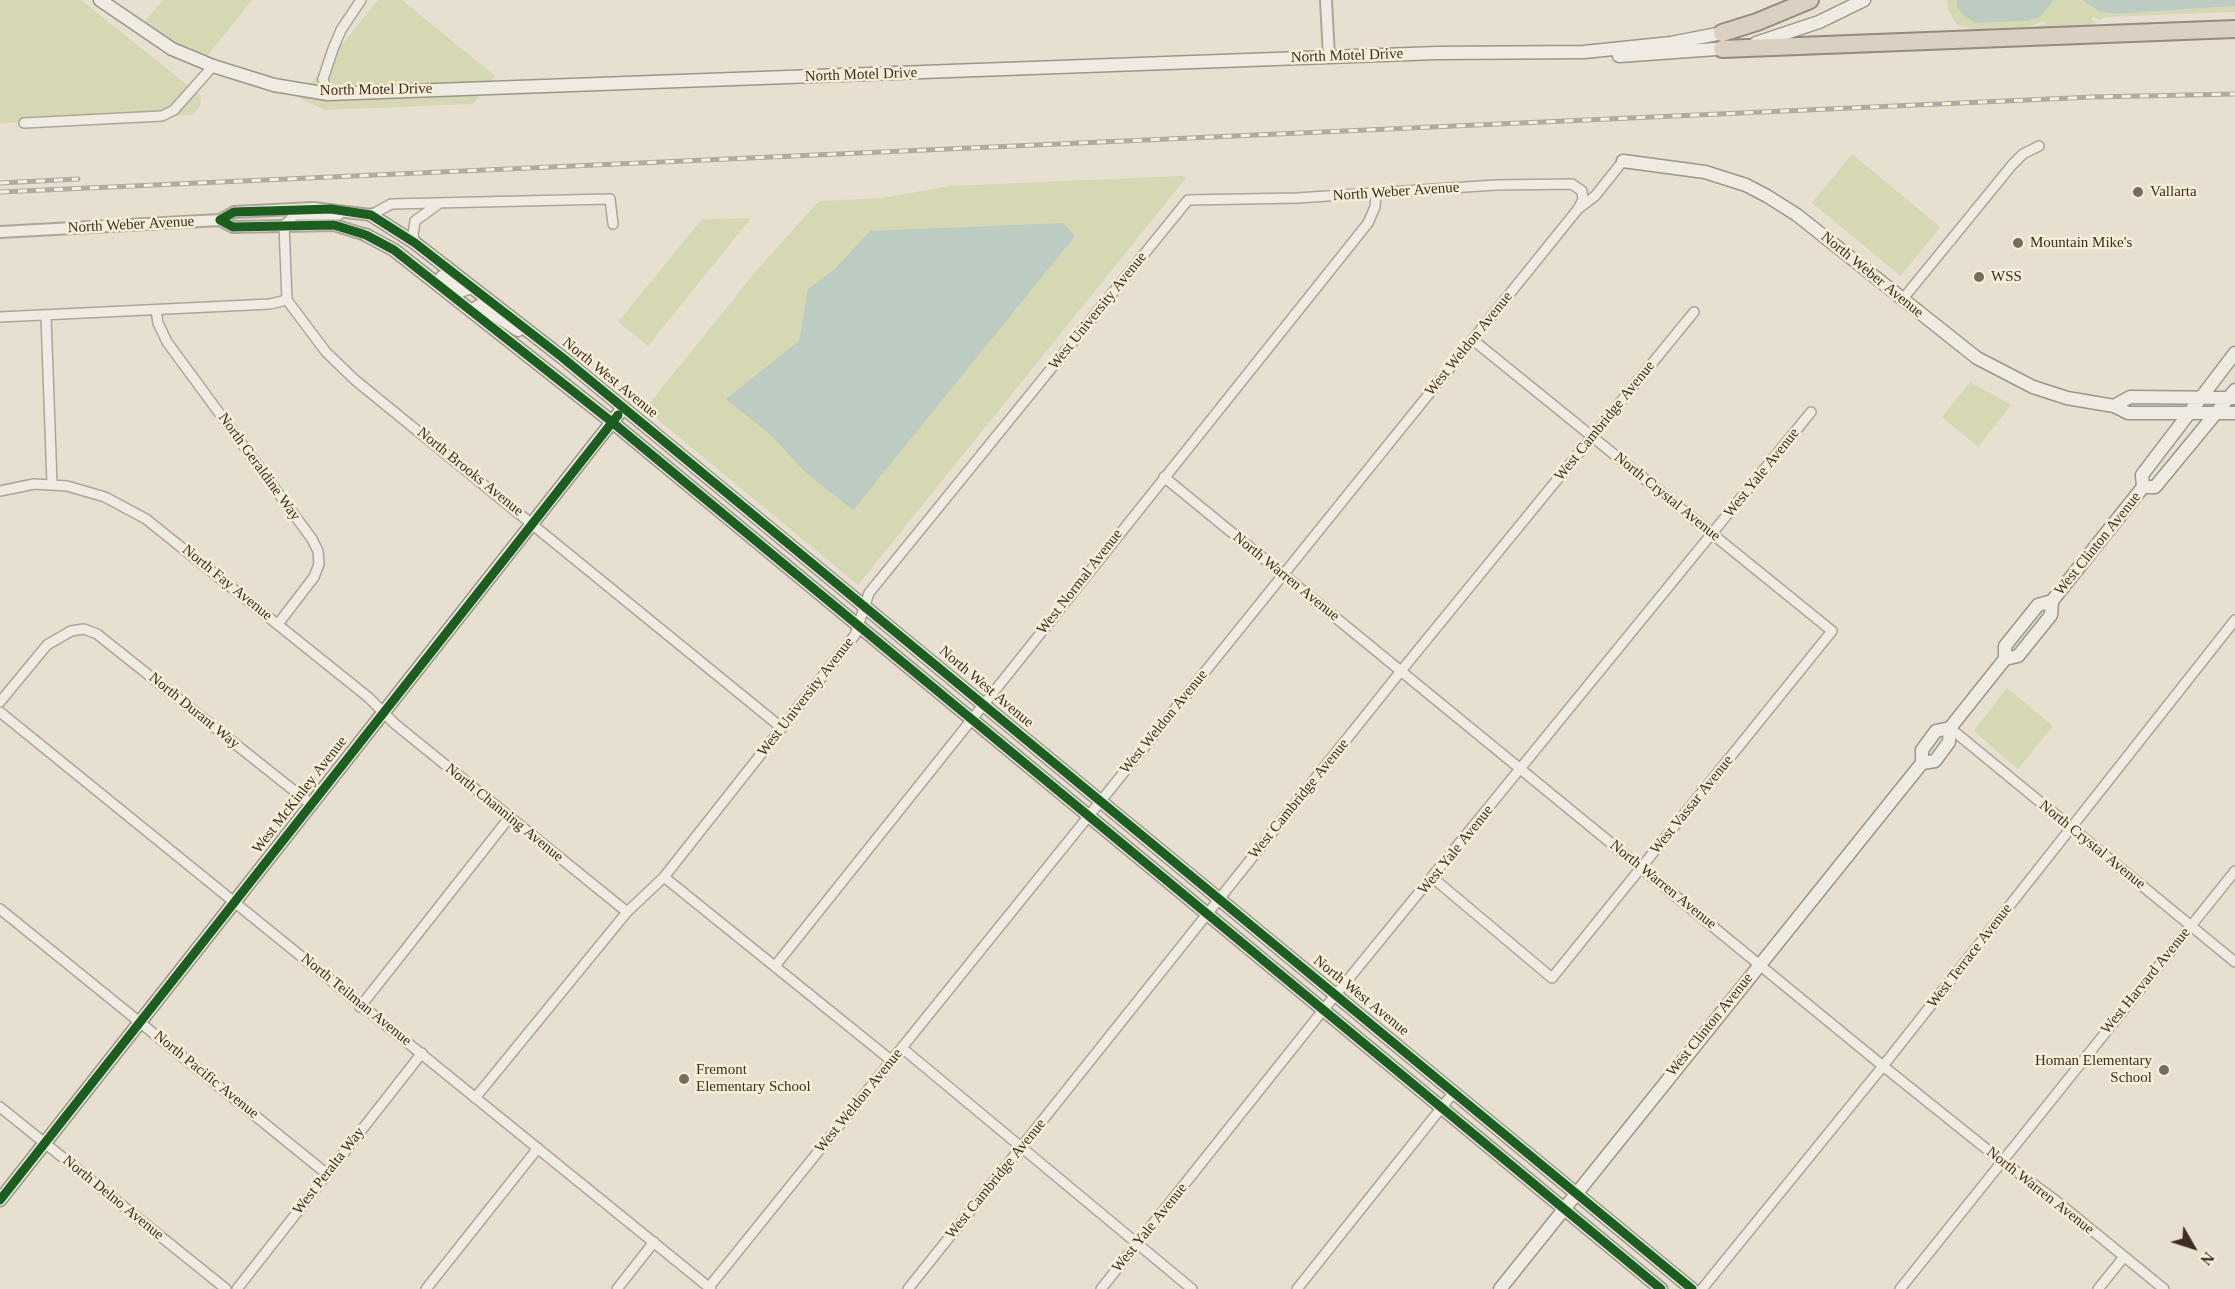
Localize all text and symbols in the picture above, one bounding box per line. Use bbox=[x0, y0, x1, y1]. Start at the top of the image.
street label: North Motel Drive bbox=[1290, 45, 1404, 67]
street label: North Motel Drive bbox=[804, 64, 918, 86]
street label: North Motel Drive bbox=[320, 80, 432, 100]
street label: North Weber Avenue bbox=[1332, 179, 1460, 205]
place label: Vallarta bbox=[2150, 183, 2197, 201]
marker: Vallarta bbox=[2131, 185, 2145, 199]
street label: North Weber Avenue bbox=[67, 213, 195, 237]
street label: North Weber Avenue bbox=[1817, 228, 1927, 322]
place label: Mountain Mike's bbox=[2030, 234, 2132, 252]
marker: Mountain Mike's bbox=[2011, 236, 2025, 250]
street label: West University Avenue bbox=[1045, 249, 1151, 373]
place label: WSS bbox=[1991, 268, 2022, 286]
marker: WSS bbox=[1972, 270, 1986, 284]
street label: West Weldon Avenue bbox=[1421, 288, 1517, 400]
street label: North West Avenue bbox=[559, 334, 661, 422]
street label: West Cambridge Avenue bbox=[1551, 357, 1659, 485]
street label: North Geraldine Way bbox=[214, 410, 304, 524]
street label: North Brooks Avenue bbox=[413, 424, 527, 520]
street label: West Yale Avenue bbox=[1721, 425, 1803, 521]
street label: North Crystal Avenue bbox=[1610, 449, 1724, 545]
street label: West Clinton Avenue bbox=[2051, 489, 2145, 599]
street label: West Normal Avenue bbox=[1033, 526, 1127, 638]
street label: North Warren Avenue bbox=[1229, 529, 1343, 625]
street label: North Fay Avenue bbox=[178, 541, 276, 625]
street label: West University Avenue bbox=[754, 634, 858, 760]
street label: North West Avenue bbox=[935, 642, 1037, 732]
street label: West Weldon Avenue bbox=[1116, 666, 1212, 778]
street label: North Durant Way bbox=[145, 669, 243, 753]
street label: West McKinley Avenue bbox=[249, 733, 351, 857]
street label: West Cambridge Avenue bbox=[1245, 735, 1353, 863]
street label: West Vassar Avenue bbox=[1647, 752, 1737, 858]
street label: North Channing Avenue bbox=[441, 760, 567, 866]
street label: North Crystal Avenue bbox=[2035, 797, 2149, 893]
street label: West Yale Avenue bbox=[1415, 802, 1497, 898]
street label: North Warren Avenue bbox=[1606, 837, 1720, 933]
street label: West Terrace Avenue bbox=[1924, 900, 2016, 1012]
street label: West Harvard Avenue bbox=[2098, 924, 2194, 1038]
street label: North Teilman Avenue bbox=[297, 950, 415, 1050]
street label: North West Avenue bbox=[1310, 952, 1412, 1040]
street label: West Clinton Avenue bbox=[1663, 970, 1757, 1080]
street label: North Pacific Avenue bbox=[150, 1027, 262, 1123]
street label: West Weldon Avenue bbox=[811, 1045, 907, 1157]
place label: Homan Elementary School bbox=[2035, 1052, 2152, 1087]
place label: Fremont Elementary School bbox=[696, 1061, 811, 1096]
marker: Homan Elementary School bbox=[2157, 1063, 2171, 1077]
marker: Fremont Elementary School bbox=[677, 1072, 691, 1086]
street label: West Cambridge Avenue bbox=[942, 1115, 1050, 1243]
street label: West Peralta Way bbox=[289, 1124, 369, 1218]
street label: North Warren Avenue bbox=[1983, 1143, 2097, 1239]
street label: North Delno Avenue bbox=[59, 1152, 167, 1244]
street label: West Yale Avenue bbox=[1109, 1180, 1191, 1276]
north arrow bbox=[2163, 1217, 2223, 1277]
text: N bbox=[2197, 1249, 2218, 1268]

